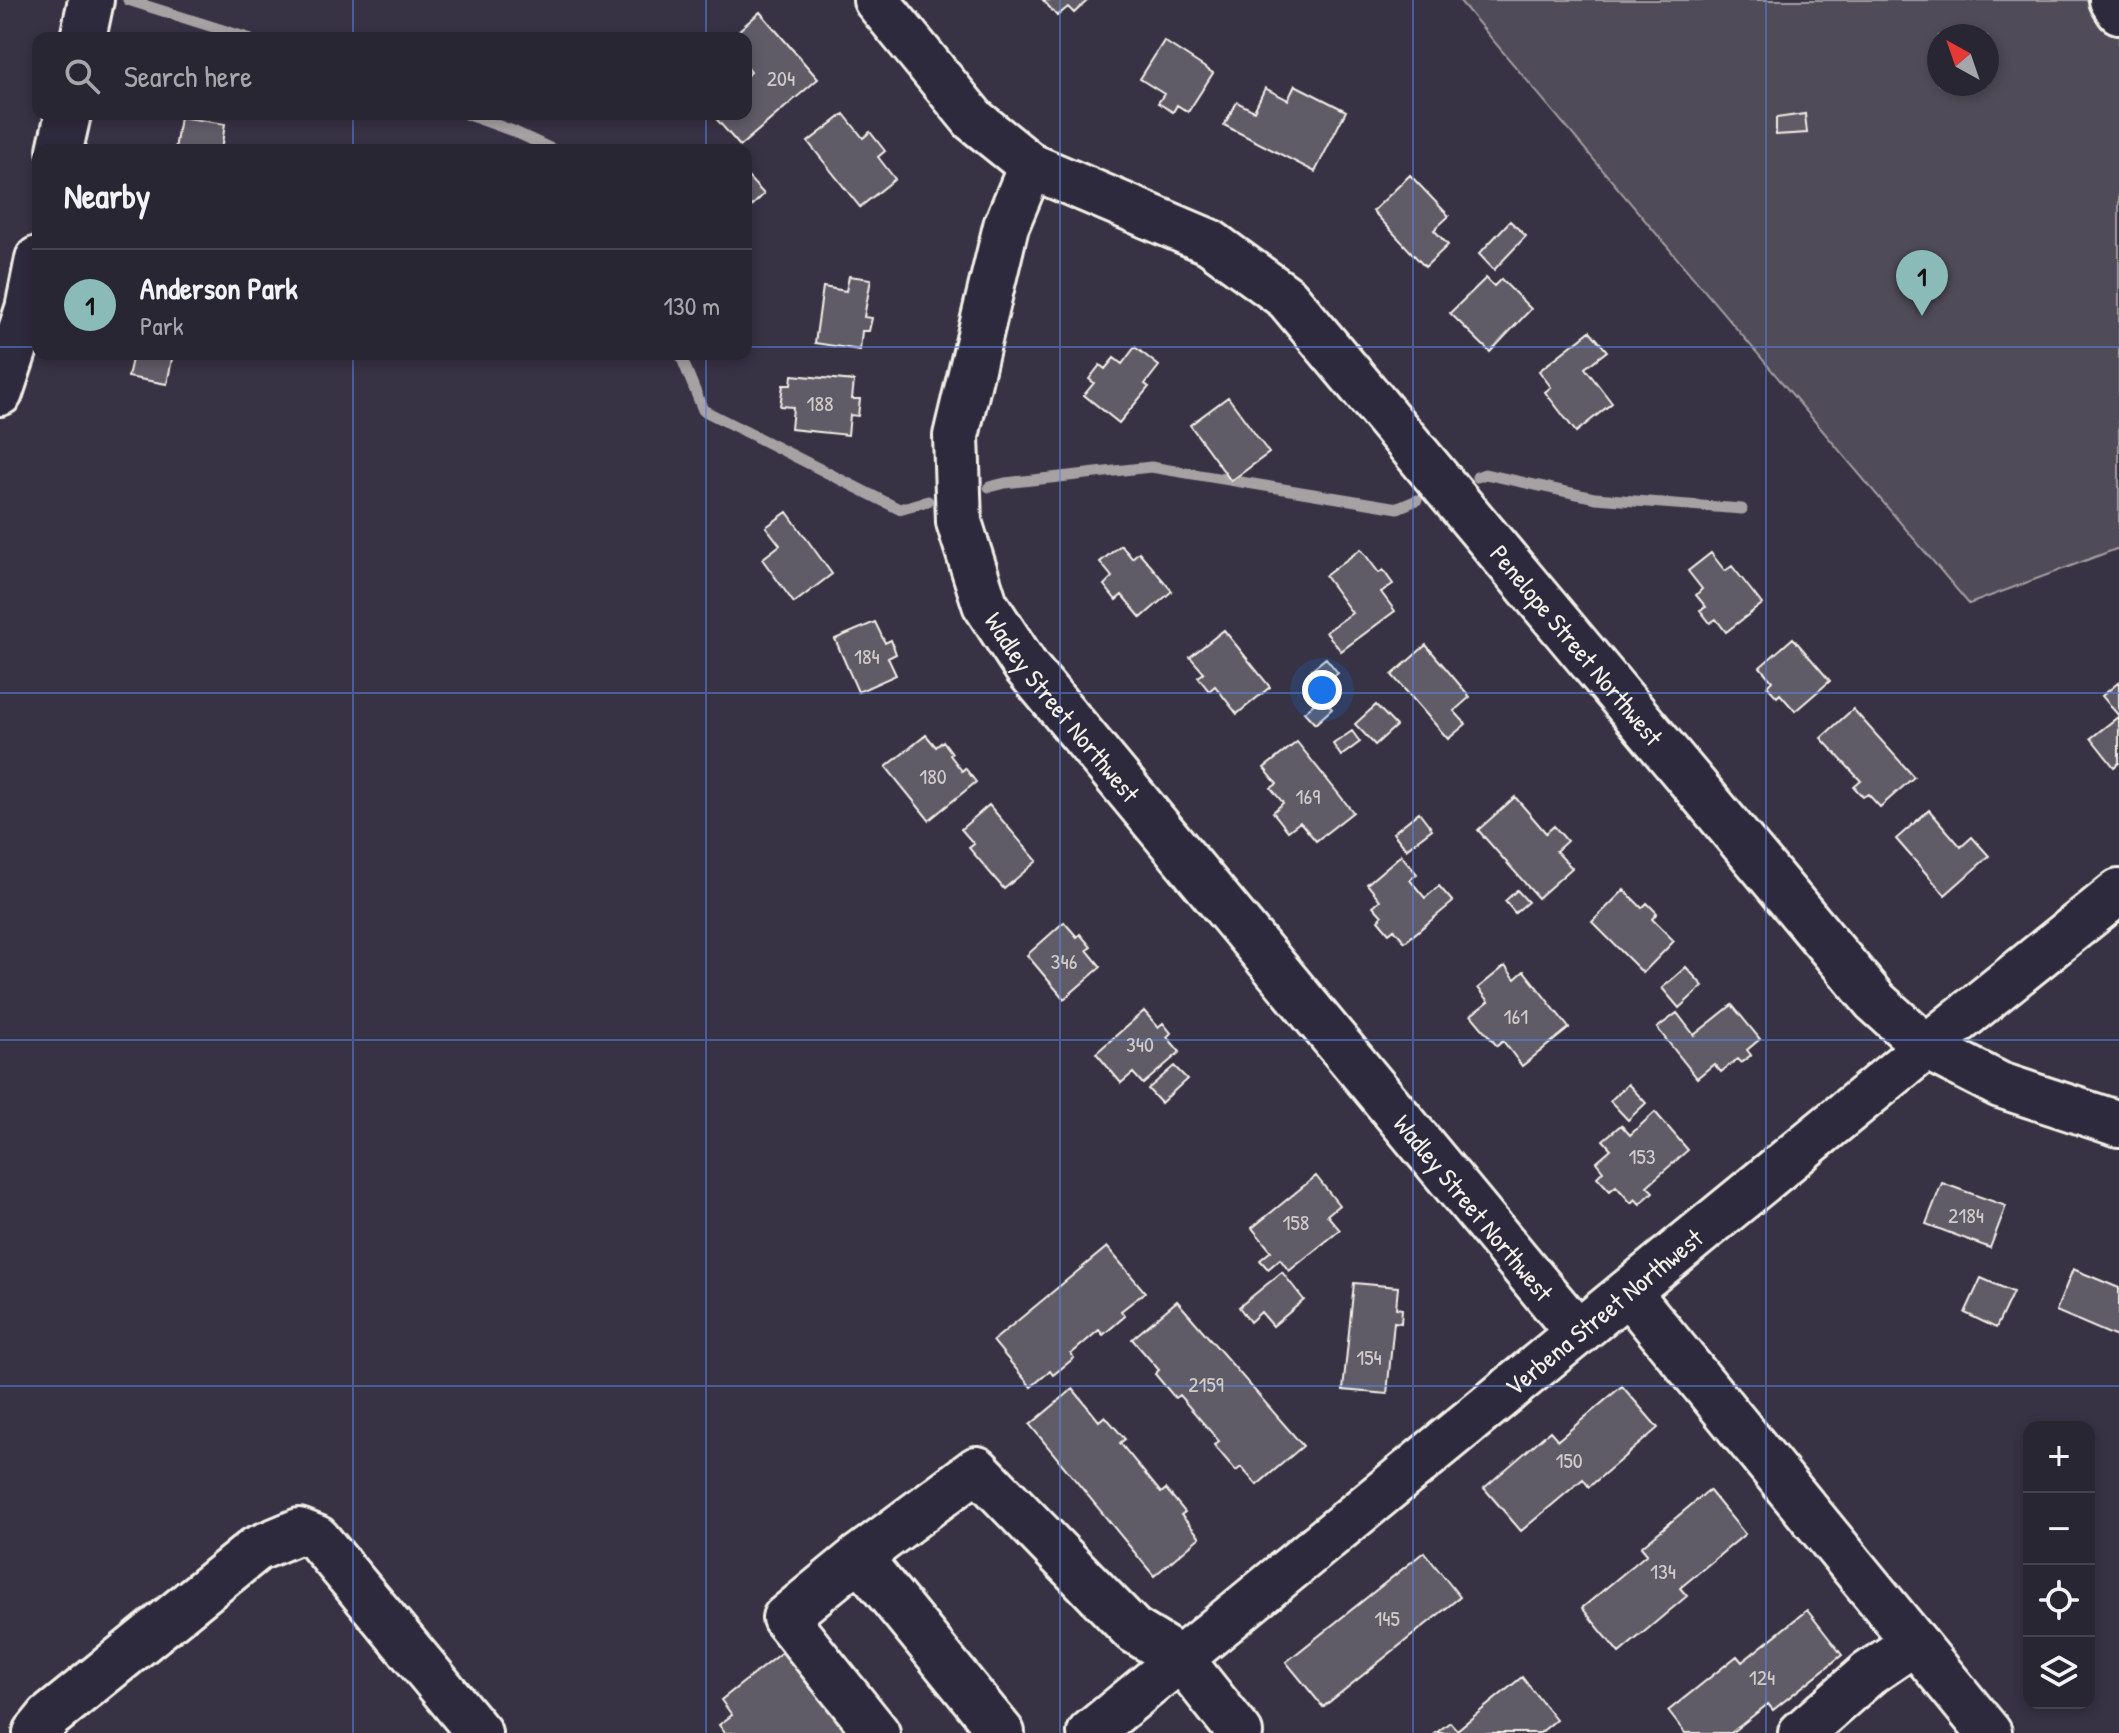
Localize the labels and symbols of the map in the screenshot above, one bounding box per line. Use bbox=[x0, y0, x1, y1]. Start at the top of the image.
north arrow bbox=[1927, 24, 1999, 96]
house number: 204 bbox=[767, 63, 795, 93]
pin: 1 bbox=[1896, 250, 1948, 316]
house number: 188 bbox=[806, 388, 834, 418]
street label: Penelope Street Northwest bbox=[1483, 537, 1672, 754]
street label: Wadley Street Northwest bbox=[977, 605, 1149, 810]
house number: 184 bbox=[854, 641, 880, 671]
your location bbox=[1302, 670, 1342, 710]
house number: 180 bbox=[919, 761, 947, 791]
house number: 169 bbox=[1296, 781, 1320, 811]
house number: 346 bbox=[1051, 946, 1078, 976]
house number: 161 bbox=[1504, 1001, 1528, 1031]
house number: 340 bbox=[1126, 1029, 1154, 1059]
street label: Wadley Street Northwest bbox=[1386, 1107, 1562, 1309]
house number: 153 bbox=[1628, 1141, 1656, 1171]
house number: 2184 bbox=[1948, 1200, 1984, 1230]
house number: 158 bbox=[1283, 1207, 1309, 1237]
street label: Verbena Street Northwest bbox=[1497, 1220, 1710, 1403]
house number: 154 bbox=[1356, 1342, 1382, 1372]
house number: 2159 bbox=[1188, 1369, 1224, 1399]
house number: 150 bbox=[1555, 1445, 1583, 1475]
house number: 134 bbox=[1650, 1556, 1676, 1586]
house number: 145 bbox=[1374, 1603, 1400, 1633]
house number: 124 bbox=[1749, 1662, 1775, 1692]

